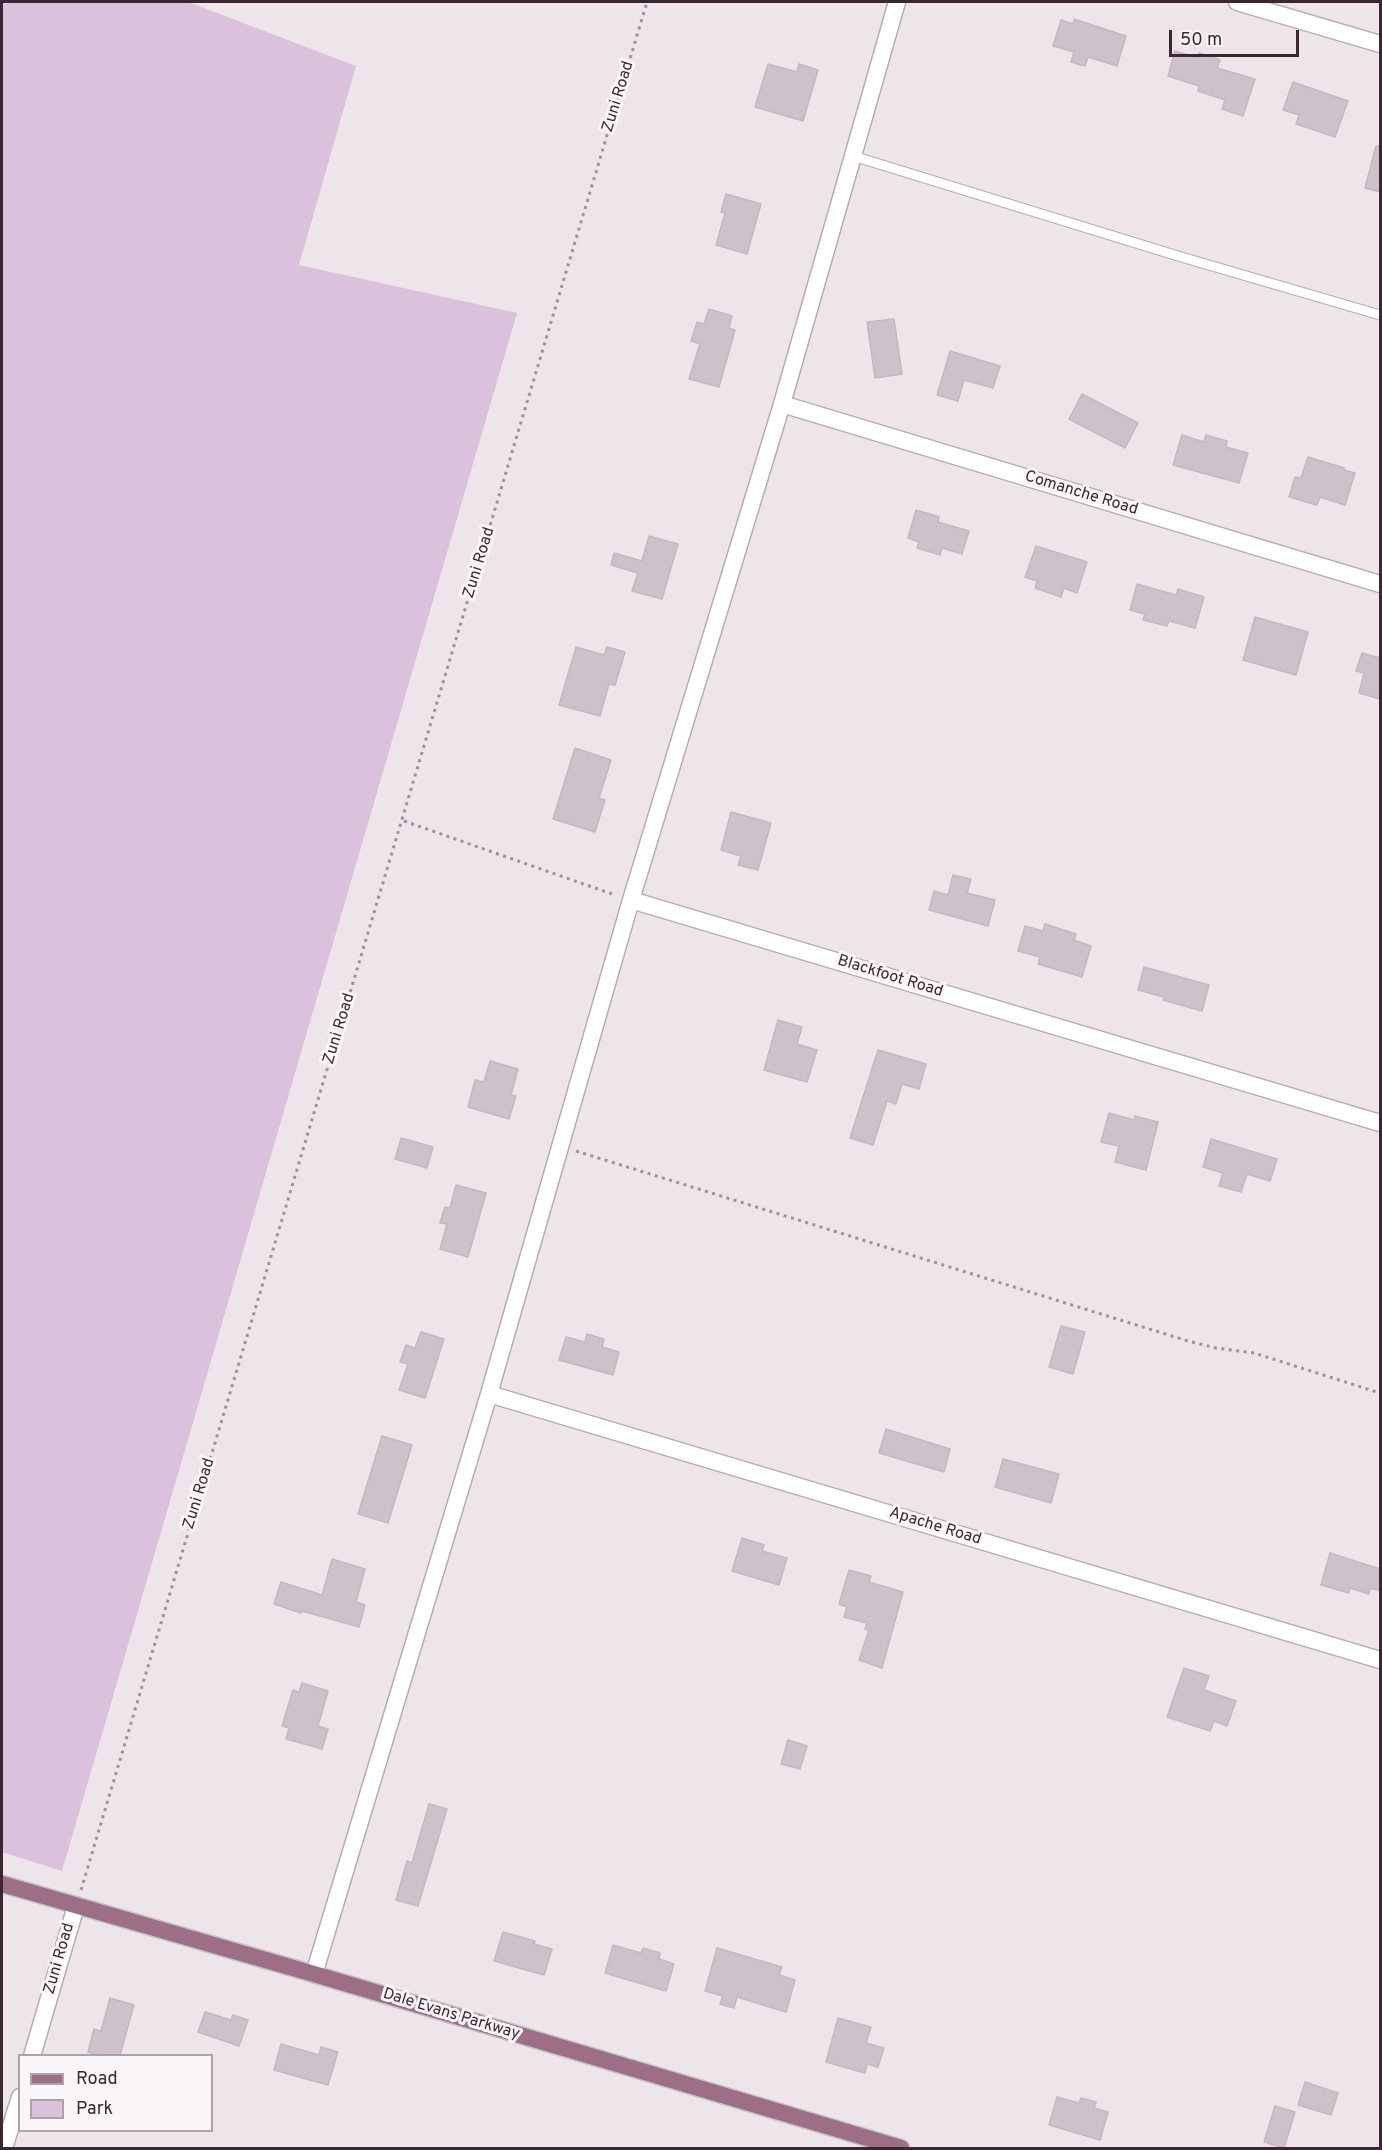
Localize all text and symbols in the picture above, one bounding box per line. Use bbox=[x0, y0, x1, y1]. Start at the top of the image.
scale bar bbox=[1172, 18, 1302, 56]
text: 50 m bbox=[1180, 29, 1222, 52]
street label: Zuni Road bbox=[599, 59, 639, 135]
street label: Comanche Road bbox=[1022, 468, 1140, 520]
street label: Zuni Road bbox=[460, 525, 500, 601]
street label: Blackfoot Road bbox=[835, 952, 945, 1002]
street label: Zuni Road bbox=[320, 991, 360, 1067]
street label: Zuni Road bbox=[180, 1456, 220, 1532]
street label: Apache Road bbox=[887, 1504, 983, 1550]
street label: Zuni Road bbox=[41, 1921, 79, 1997]
street label: Dale Evans Parkway bbox=[380, 1985, 522, 2045]
legend bbox=[18, 2054, 213, 2132]
text: Road bbox=[76, 2068, 118, 2091]
text: Park bbox=[76, 2098, 113, 2121]

